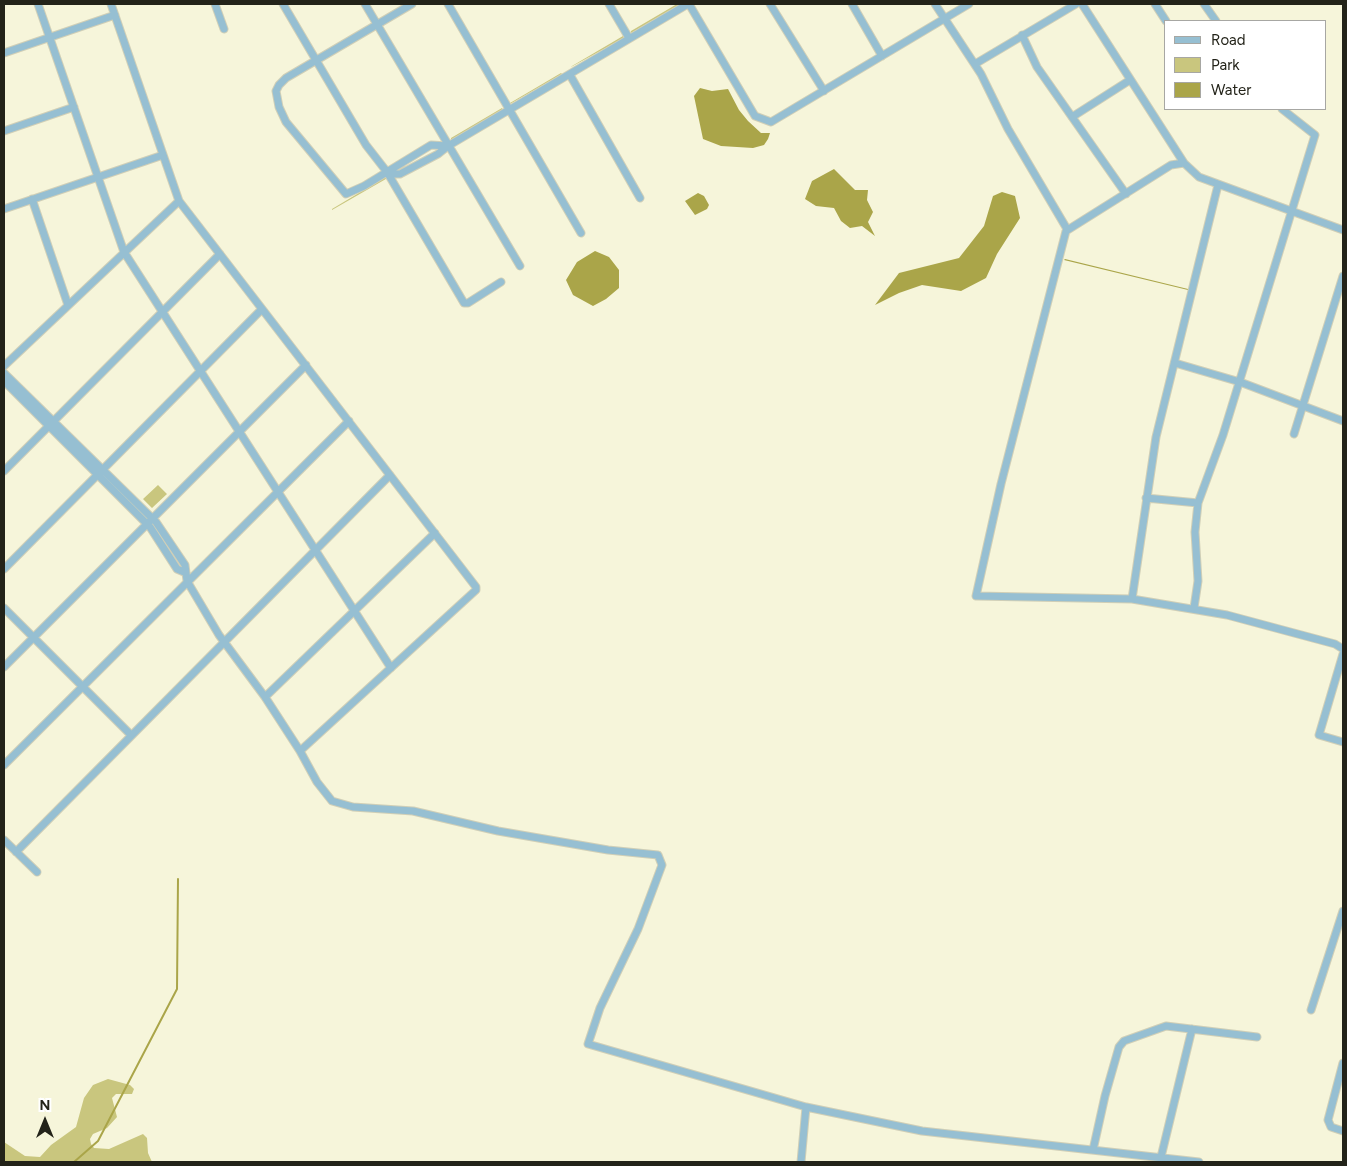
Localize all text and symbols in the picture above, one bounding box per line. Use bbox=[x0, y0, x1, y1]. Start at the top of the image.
legend bbox=[1164, 20, 1327, 110]
text: Road bbox=[1211, 31, 1246, 49]
text: Park bbox=[1211, 56, 1240, 74]
text: Water bbox=[1211, 81, 1251, 99]
north arrow bbox=[20, 1096, 70, 1146]
text: N bbox=[40, 1097, 50, 1114]

